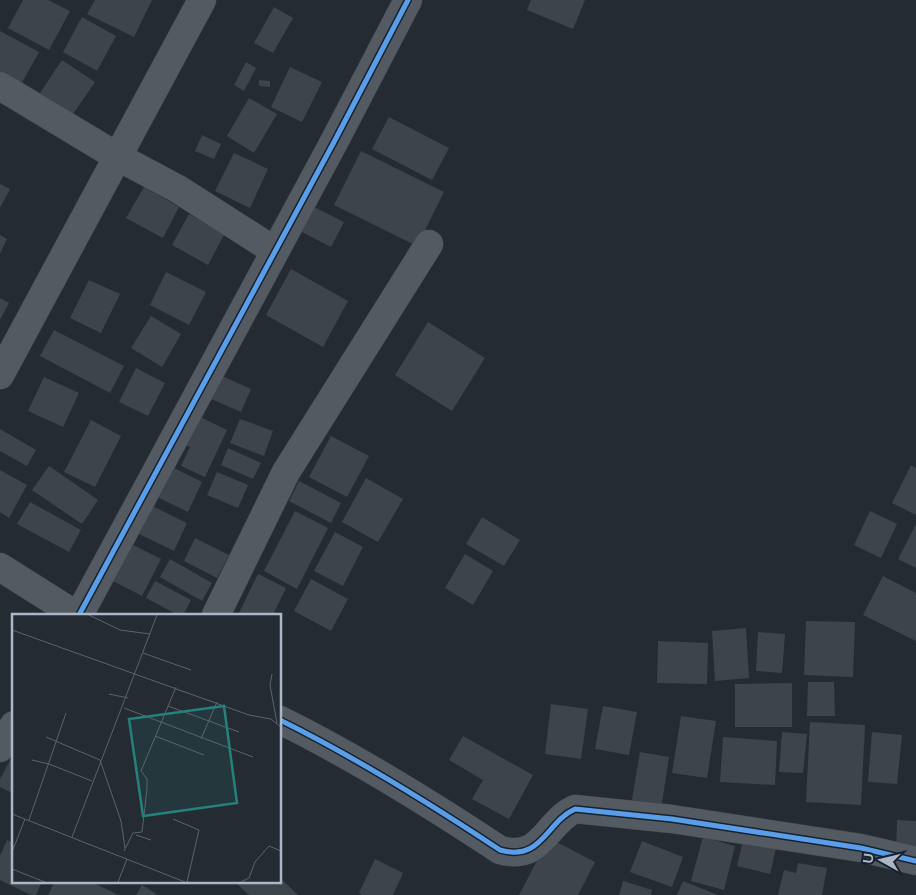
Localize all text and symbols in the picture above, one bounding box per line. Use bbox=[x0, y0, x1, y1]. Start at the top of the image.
inset map bbox=[12, 614, 281, 882]
north arrow bbox=[856, 835, 906, 885]
text: U bbox=[859, 852, 877, 864]

